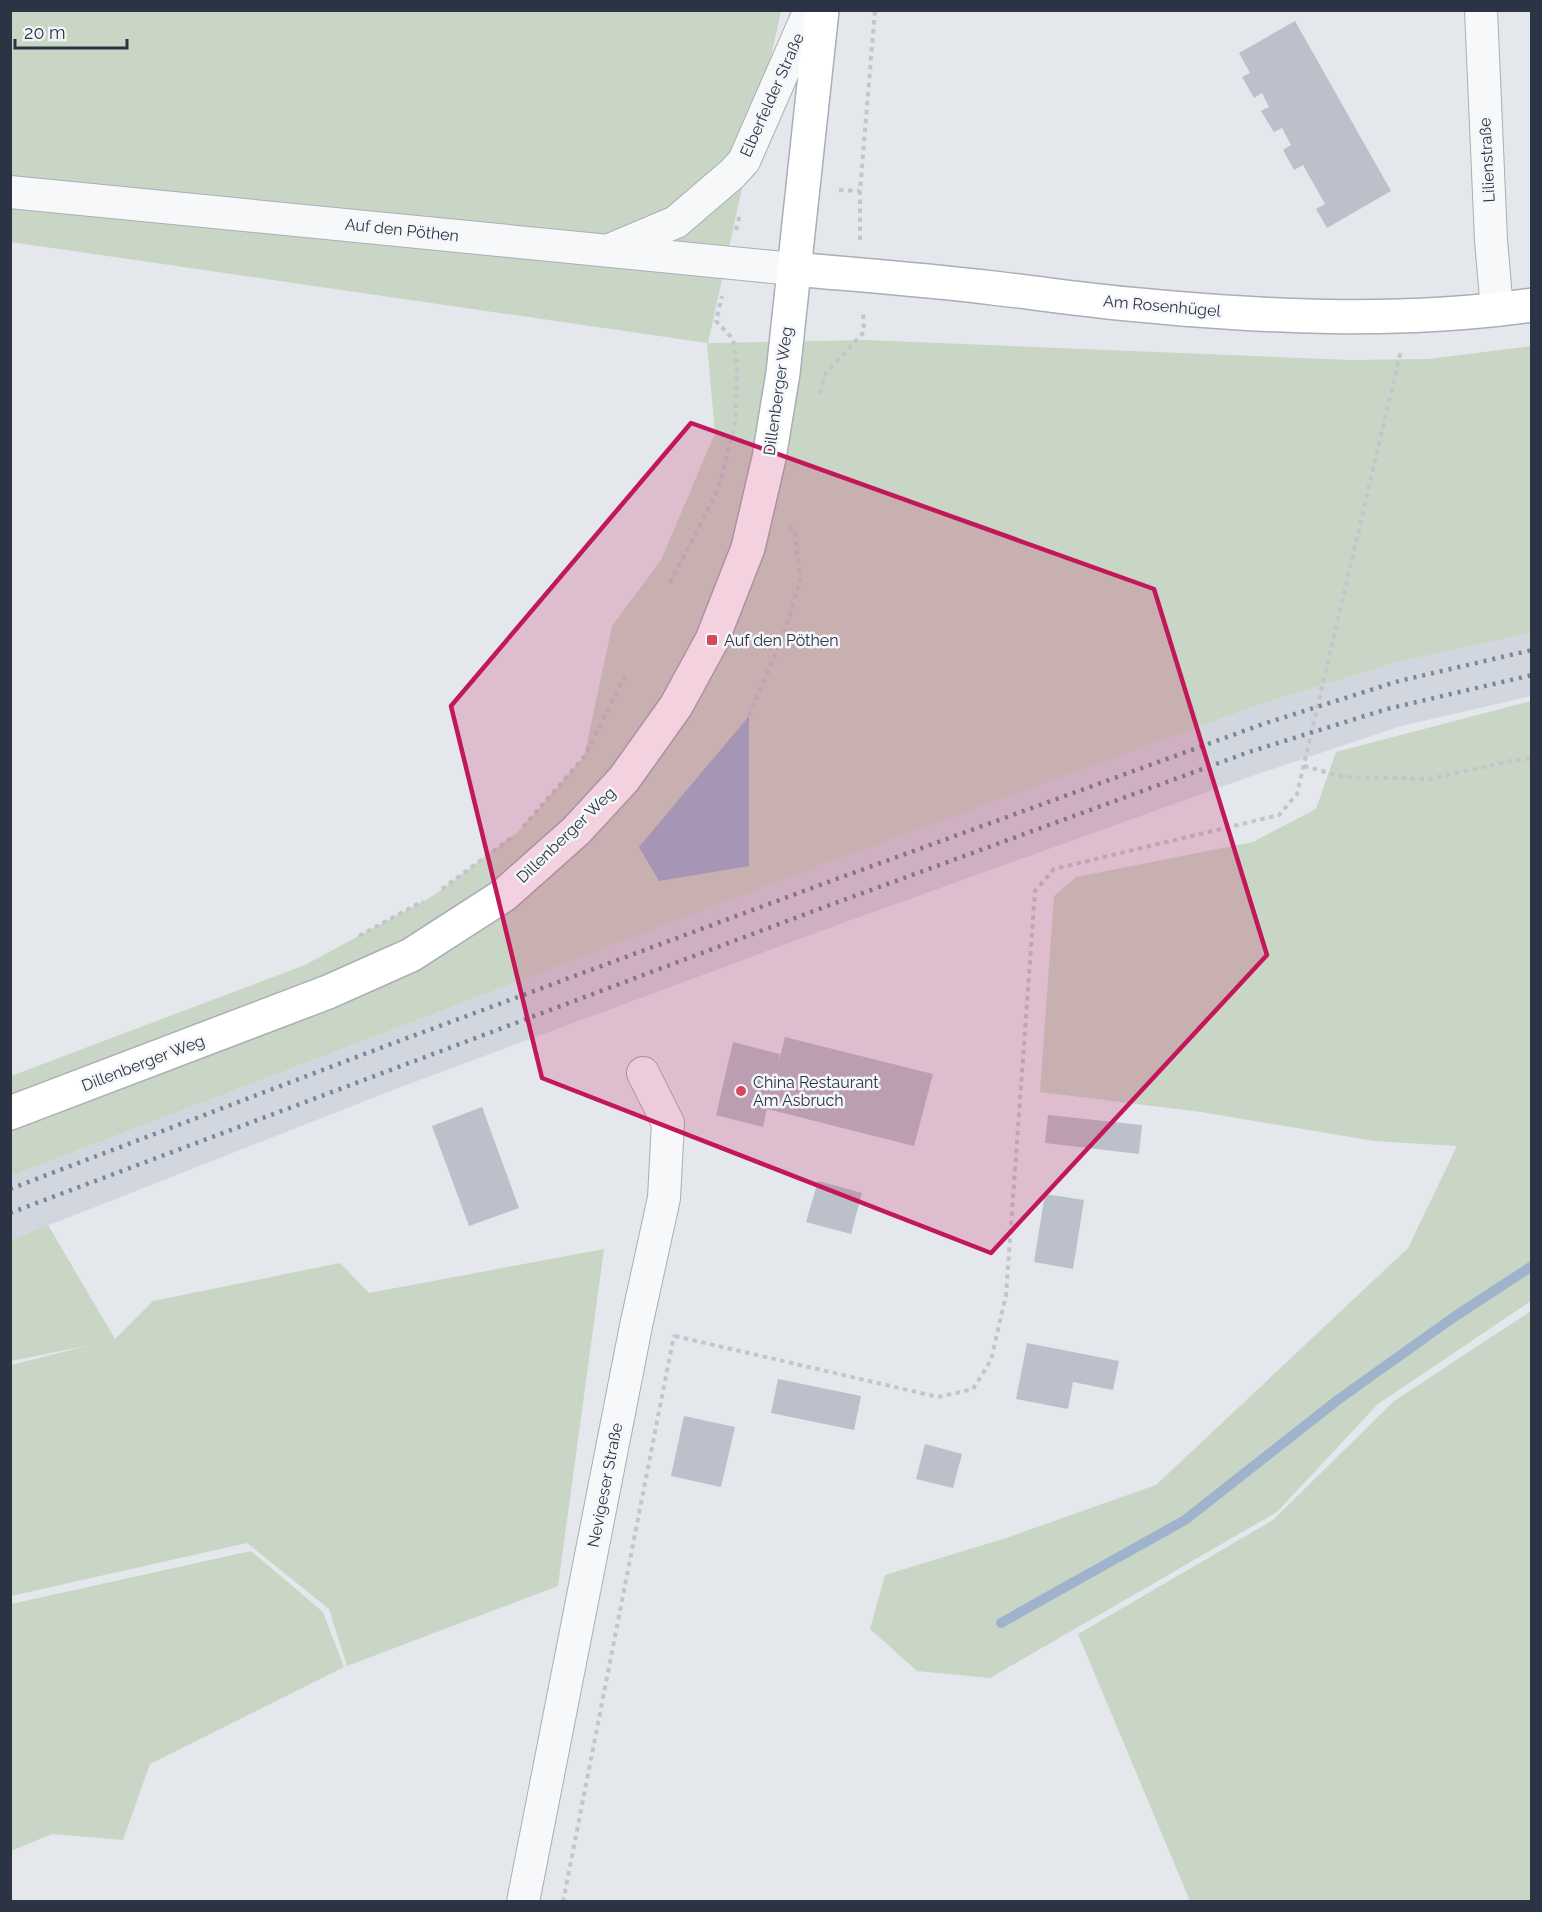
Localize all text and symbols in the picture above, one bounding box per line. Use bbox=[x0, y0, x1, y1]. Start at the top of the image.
scale bar bbox=[15, 12, 128, 50]
text: 20 m bbox=[24, 22, 66, 43]
street label: Elberfelder Straße bbox=[736, 30, 808, 160]
street label: Lilienstraße bbox=[1475, 117, 1499, 203]
street label: Auf den Pöthen bbox=[344, 215, 460, 245]
street label: Am Rosenhügel bbox=[1102, 291, 1222, 321]
street label: Dillenberger Weg bbox=[760, 325, 796, 457]
place label: Auf den Pöthen bbox=[724, 631, 839, 650]
marker: Auf den Pöthen bbox=[705, 633, 719, 647]
street label: Dillenberger Weg bbox=[513, 783, 619, 887]
street label: Dillenberger Weg bbox=[79, 1031, 207, 1095]
place label: China Restaurant Am Asbruch bbox=[753, 1073, 879, 1110]
marker: China Restaurant Am Asbruch bbox=[734, 1084, 748, 1098]
street label: Nevigeser Straße bbox=[584, 1421, 626, 1549]

